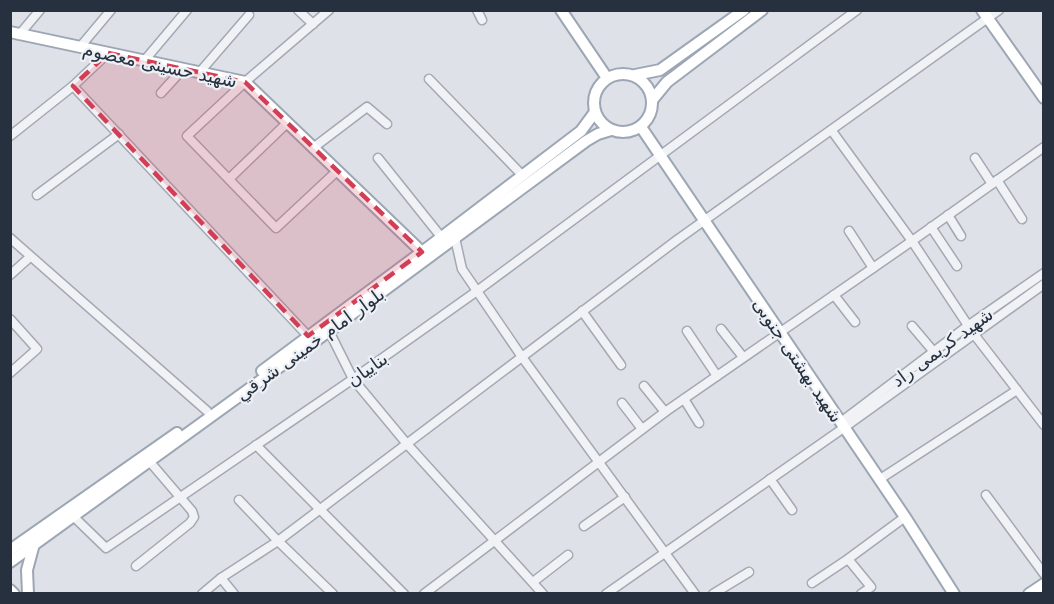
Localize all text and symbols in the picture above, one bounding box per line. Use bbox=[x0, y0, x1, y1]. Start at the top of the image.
street label: شهید حسینی معصوم bbox=[81, 38, 239, 93]
street label: بلوار امام خمینی شرقي bbox=[232, 283, 389, 406]
street label: شهید بهشتی جنوبی bbox=[748, 294, 847, 427]
street label: شهید کریمی راد bbox=[887, 303, 997, 392]
street label: بناییان bbox=[343, 347, 391, 391]

